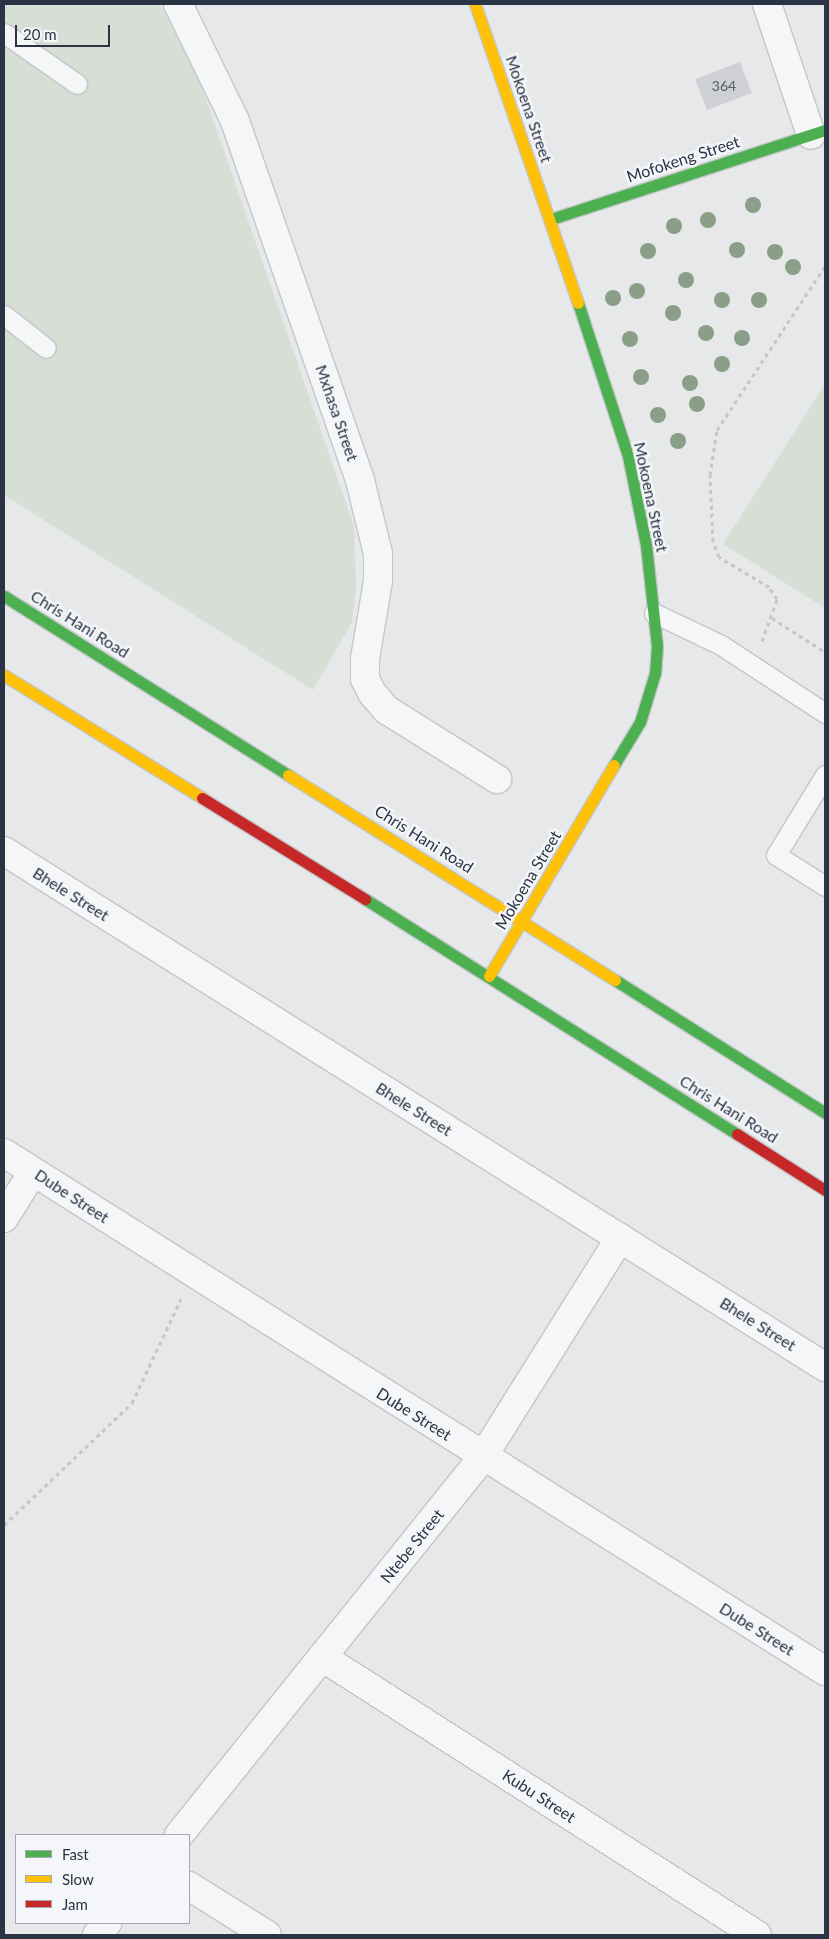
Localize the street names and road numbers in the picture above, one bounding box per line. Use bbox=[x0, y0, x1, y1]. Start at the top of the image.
street label: Mokoena Street bbox=[502, 53, 556, 165]
street label: Mofokeng Street bbox=[624, 132, 742, 186]
street label: Mxhasa Street bbox=[312, 362, 362, 464]
street label: Mokoena Street bbox=[630, 440, 672, 554]
street label: Chris Hani Road bbox=[27, 586, 133, 662]
street label: Chris Hani Road bbox=[371, 801, 477, 877]
street label: Mokoena Street bbox=[491, 827, 565, 933]
street label: Bhele Street bbox=[29, 863, 113, 925]
street label: Chris Hani Road bbox=[676, 1071, 782, 1147]
street label: Bhele Street bbox=[372, 1078, 456, 1140]
street label: Dube Street bbox=[31, 1165, 113, 1227]
street label: Bhele Street bbox=[716, 1293, 800, 1355]
street label: Dube Street bbox=[373, 1383, 455, 1445]
street label: Ntebe Street bbox=[376, 1505, 448, 1587]
street label: Dube Street bbox=[716, 1598, 798, 1660]
street label: Kubu Street bbox=[499, 1765, 579, 1827]

